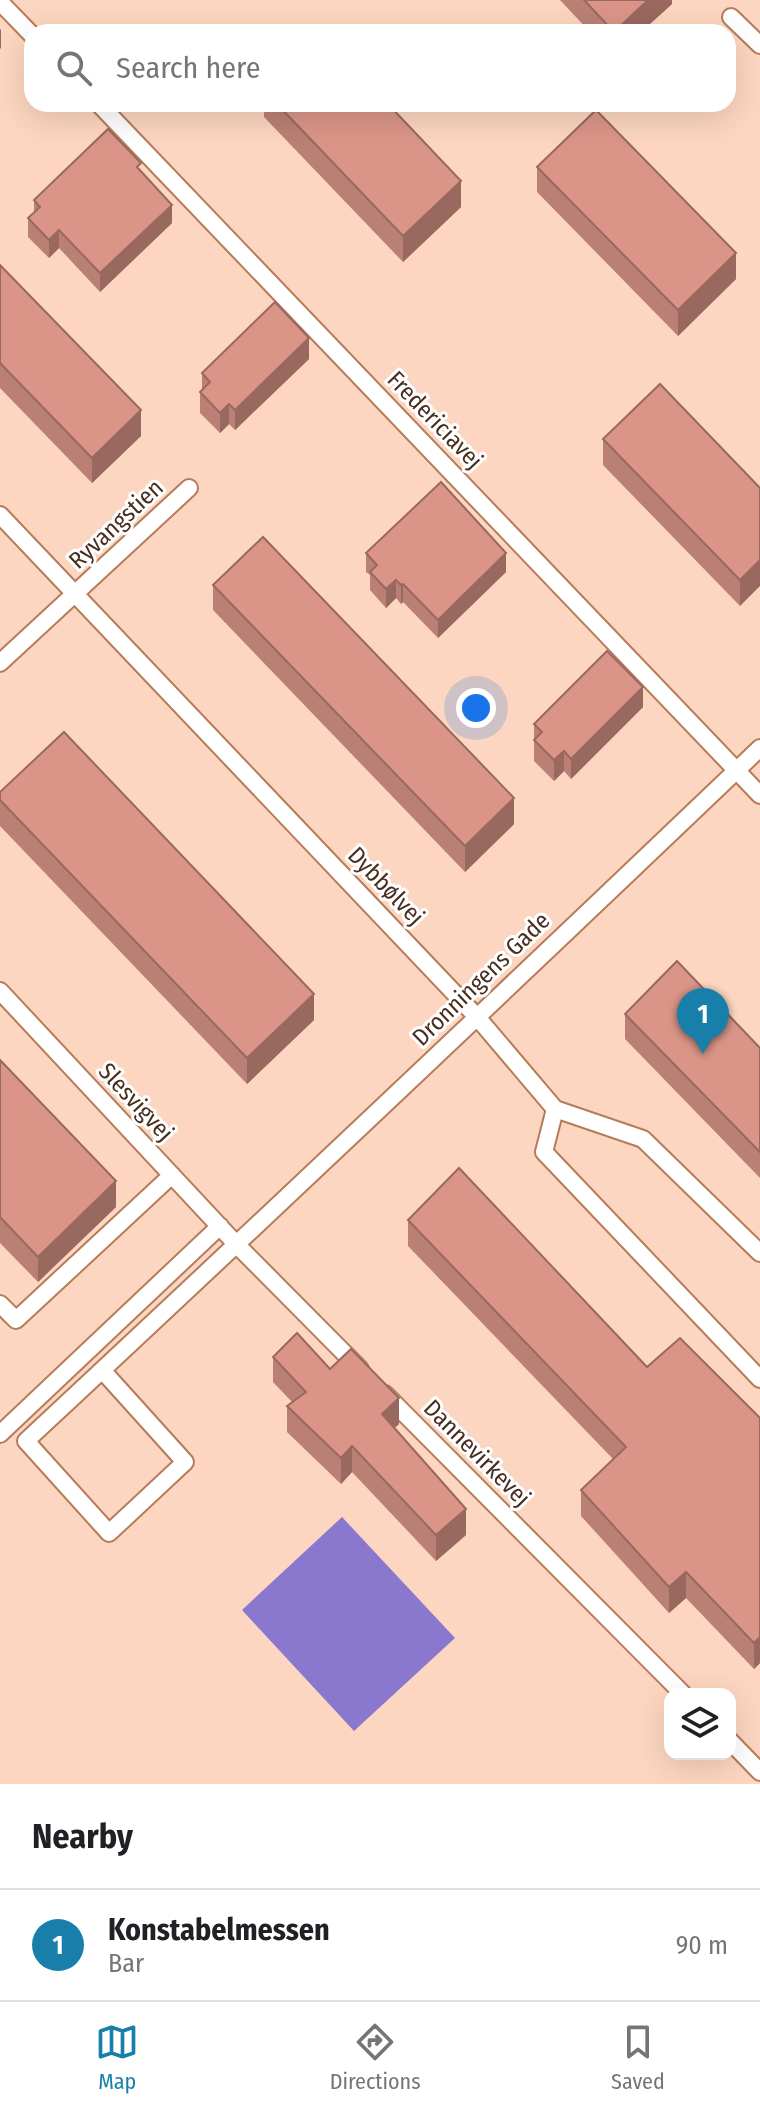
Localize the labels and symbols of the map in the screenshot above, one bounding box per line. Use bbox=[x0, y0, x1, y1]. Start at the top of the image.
street label: Fredericiavej bbox=[382, 365, 488, 475]
street label: Ryvangstien bbox=[63, 473, 169, 575]
your location bbox=[456, 688, 496, 728]
street label: Dybbølvej bbox=[342, 841, 430, 931]
street label: Dronningens Gade bbox=[407, 906, 555, 1052]
pin: 1 bbox=[677, 988, 729, 1054]
street label: Slesvigvej bbox=[93, 1057, 179, 1147]
street label: Dannevirkevej bbox=[418, 1394, 536, 1512]

